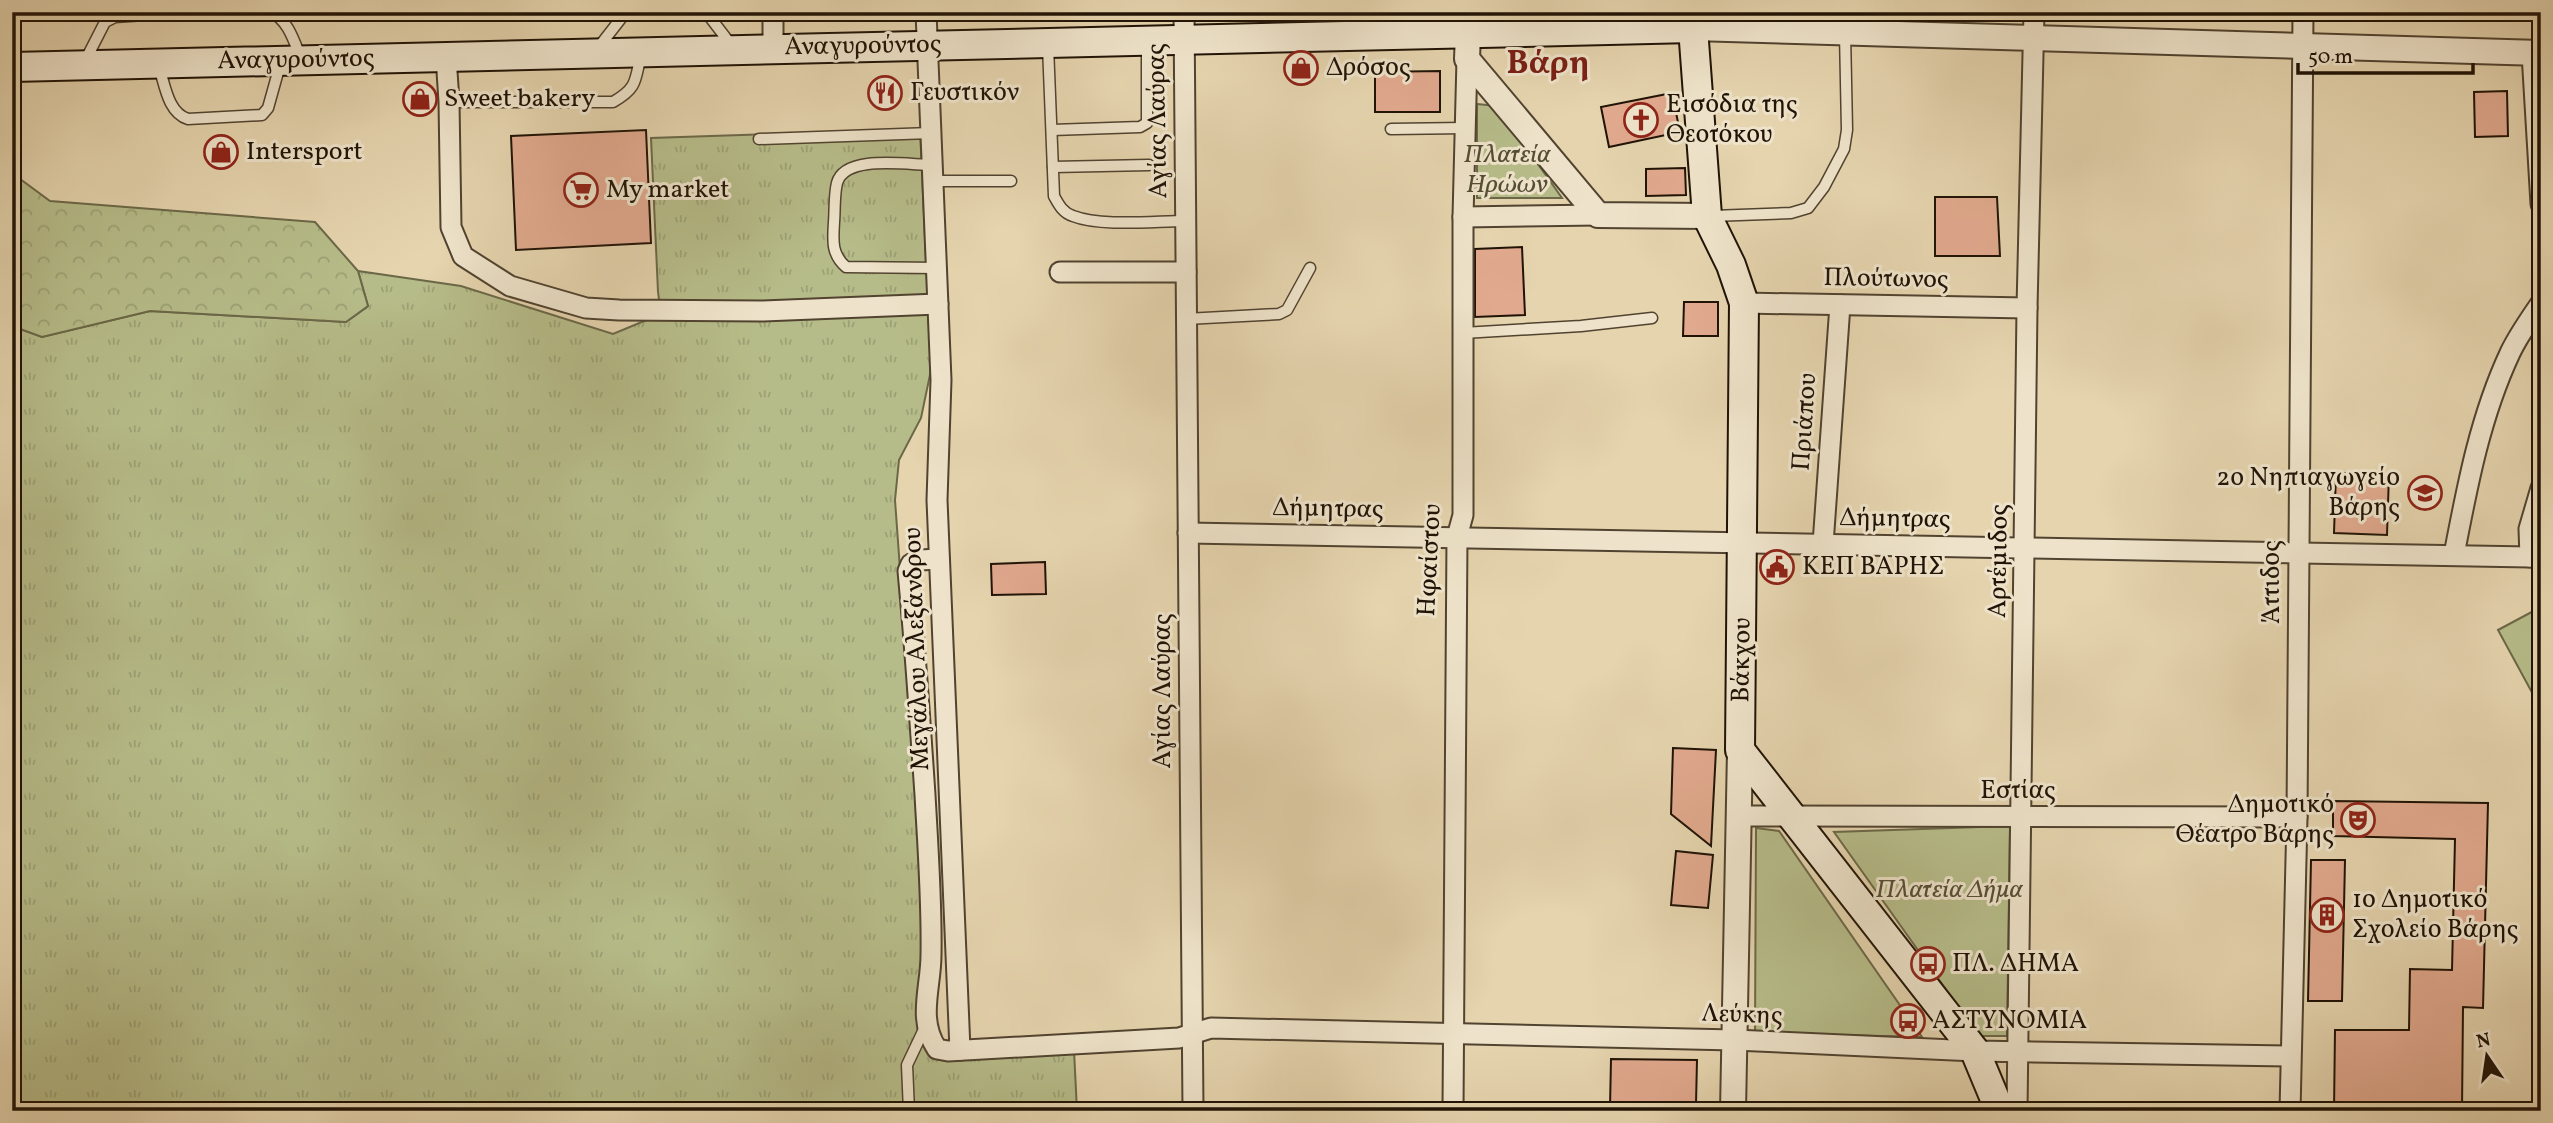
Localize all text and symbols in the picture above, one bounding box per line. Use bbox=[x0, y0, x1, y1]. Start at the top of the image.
street label: Αναγυρούντος bbox=[784, 27, 942, 65]
scale bar bbox=[2298, 32, 2472, 76]
street label: Αναγυρούντος bbox=[217, 41, 375, 79]
district label: Βάρη bbox=[1507, 42, 1589, 88]
street label: Αγίας Λαύρας bbox=[1139, 43, 1177, 199]
text: 50 m bbox=[2308, 43, 2353, 72]
shop icon: Δρόσος bbox=[1282, 49, 1320, 87]
place label: Δρόσος bbox=[1326, 50, 1411, 86]
restaurant icon: Γευστικόν bbox=[866, 74, 904, 112]
place label: Γευστικόν bbox=[910, 75, 1019, 111]
shop icon: Sweet bakery bbox=[401, 80, 439, 118]
place label: Sweet bakery bbox=[444, 81, 595, 117]
place label: Εισόδια της Θεοτόκου bbox=[1666, 87, 1798, 153]
church icon: Εισόδια της Θεοτόκου bbox=[1622, 101, 1660, 139]
shop icon: Intersport bbox=[202, 133, 240, 171]
place label: Intersport bbox=[246, 134, 363, 170]
park label: Πλατεία Ηρώων bbox=[1463, 137, 1551, 203]
supermarket icon: My market bbox=[562, 171, 600, 209]
place label: My market bbox=[606, 172, 729, 208]
street label: Πλούτωνος bbox=[1823, 260, 1949, 298]
street label: Πριάπου bbox=[1784, 372, 1826, 472]
place label: 2ο Νηπιαγωγείο Βάρης bbox=[2216, 460, 2400, 526]
school or university icon: 2ο Νηπιαγωγείο Βάρης bbox=[2406, 474, 2444, 512]
street label: Δήμητρας bbox=[1272, 490, 1384, 528]
street label: Δήμητρας bbox=[1839, 500, 1951, 538]
street label: Ηφαίστου bbox=[1409, 503, 1451, 617]
street label: Αρτέμιδος bbox=[1980, 504, 2018, 618]
street label: Μεγάλου Αλεξάνδρου bbox=[895, 527, 939, 771]
street label: Άττιδος bbox=[2254, 540, 2290, 624]
public building icon: ΚΕΠ ΒΑΡΗΣ bbox=[1758, 548, 1796, 586]
place label: ΚΕΠ ΒΑΡΗΣ bbox=[1802, 549, 1944, 585]
street label: Αγίας Λαύρας bbox=[1145, 613, 1181, 769]
street label: Βάκχου bbox=[1723, 617, 1761, 703]
street label: Εστίας bbox=[1980, 773, 2056, 809]
place label: Δημοτικό Θέατρο Βάρης bbox=[2176, 787, 2334, 853]
theatre icon: Δημοτικό Θέατρο Βάρης bbox=[2339, 801, 2377, 839]
park label: Πλατεία Δήμα bbox=[1875, 872, 2023, 908]
place label: 1ο Δημοτικό Σχολείο Βάρης bbox=[2352, 882, 2519, 948]
building icon: 1ο Δημοτικό Σχολείο Βάρης bbox=[2308, 896, 2346, 934]
bus stop icon: ΠΛ. ΔΗΜΑ bbox=[1909, 945, 1947, 983]
place label: ΠΛ. ΔΗΜΑ bbox=[1952, 946, 2079, 982]
street label: Λεύκης bbox=[1701, 996, 1783, 1034]
bus stop icon: ΑΣΤΥΝΟΜΙΑ bbox=[1889, 1002, 1927, 1040]
place label: ΑΣΤΥΝΟΜΙΑ bbox=[1932, 1003, 2087, 1039]
north arrow bbox=[2452, 1021, 2522, 1092]
text: N bbox=[2474, 1027, 2493, 1056]

